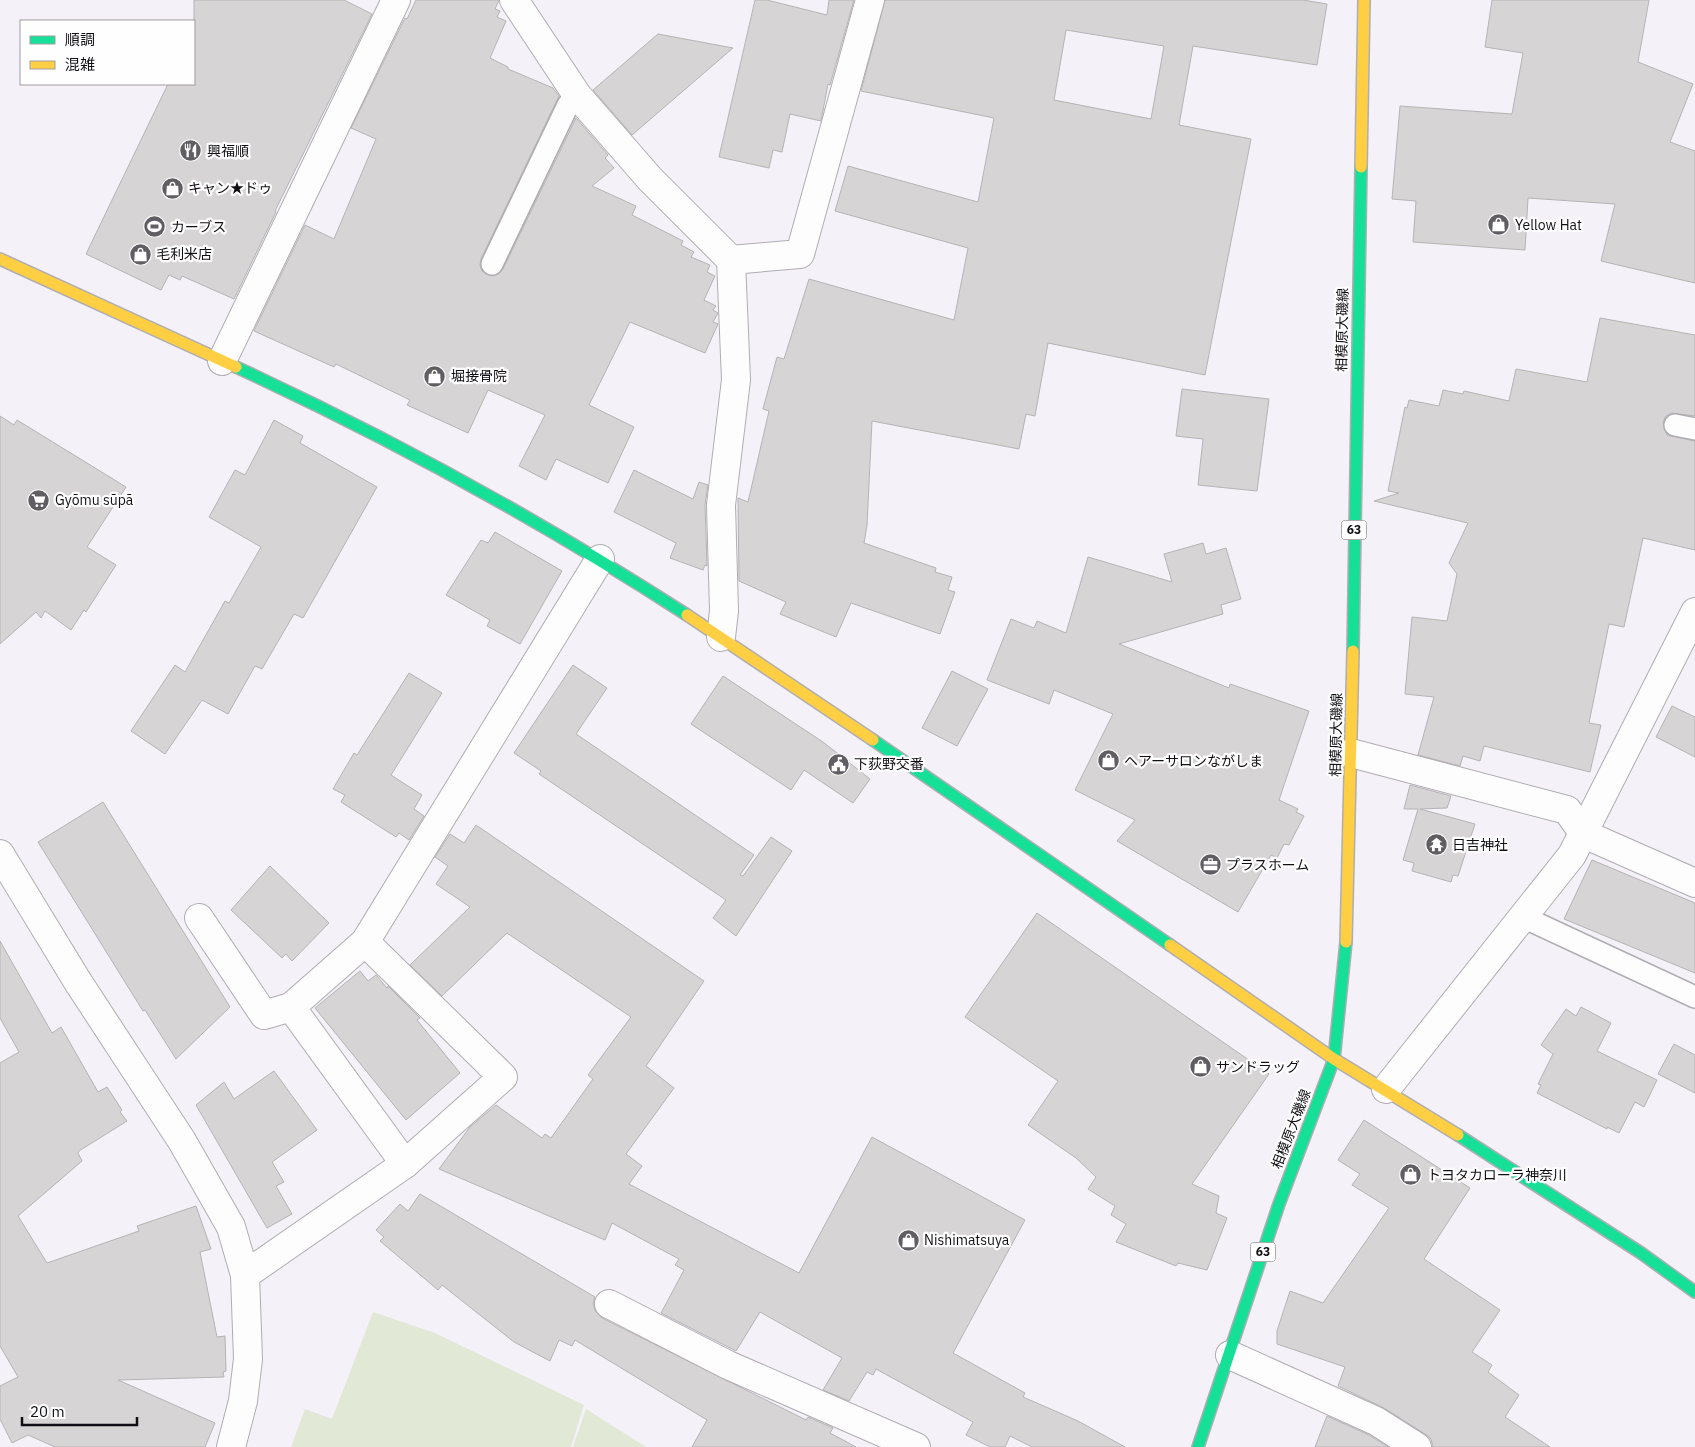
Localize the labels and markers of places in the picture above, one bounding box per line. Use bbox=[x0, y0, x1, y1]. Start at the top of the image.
restaurant icon: 興福順 bbox=[179, 139, 203, 163]
place label: 興福順 bbox=[207, 142, 249, 160]
shop icon: キャン★ドゥ bbox=[160, 176, 184, 200]
place label: キャン★ドゥ bbox=[188, 179, 272, 197]
shop icon: Yellow Hat bbox=[1487, 213, 1511, 237]
sports icon: カーブス bbox=[143, 215, 167, 239]
place label: Yellow Hat bbox=[1515, 216, 1582, 234]
place label: カーブス bbox=[171, 218, 226, 236]
shop icon: 毛利米店 bbox=[128, 242, 152, 266]
place label: 毛利米店 bbox=[156, 245, 212, 263]
shop icon: 堀接骨院 bbox=[423, 364, 447, 388]
place label: 堀接骨院 bbox=[451, 367, 507, 385]
supermarket icon: Gyōmu sūpā bbox=[27, 488, 51, 512]
place label: Gyōmu sūpā bbox=[55, 491, 134, 509]
shop icon: ヘアーサロンながしま bbox=[1096, 749, 1120, 773]
public building icon: 下荻野交番 bbox=[826, 752, 850, 776]
place label: ヘアーサロンながしま bbox=[1124, 752, 1263, 770]
place label: 下荻野交番 bbox=[854, 755, 924, 773]
temple icon: 日吉神社 bbox=[1424, 833, 1448, 857]
place label: 日吉神社 bbox=[1452, 836, 1508, 854]
office icon: プラスホーム bbox=[1198, 853, 1222, 877]
place label: プラスホーム bbox=[1226, 856, 1309, 874]
shop icon: サンドラッグ bbox=[1188, 1055, 1212, 1079]
place label: サンドラッグ bbox=[1216, 1058, 1300, 1076]
shop icon: トヨタカローラ神奈川 bbox=[1399, 1163, 1423, 1187]
place label: トヨタカローラ神奈川 bbox=[1427, 1166, 1567, 1184]
shop icon: Nishimatsuya bbox=[896, 1228, 920, 1252]
place label: Nishimatsuya bbox=[924, 1231, 1010, 1249]

